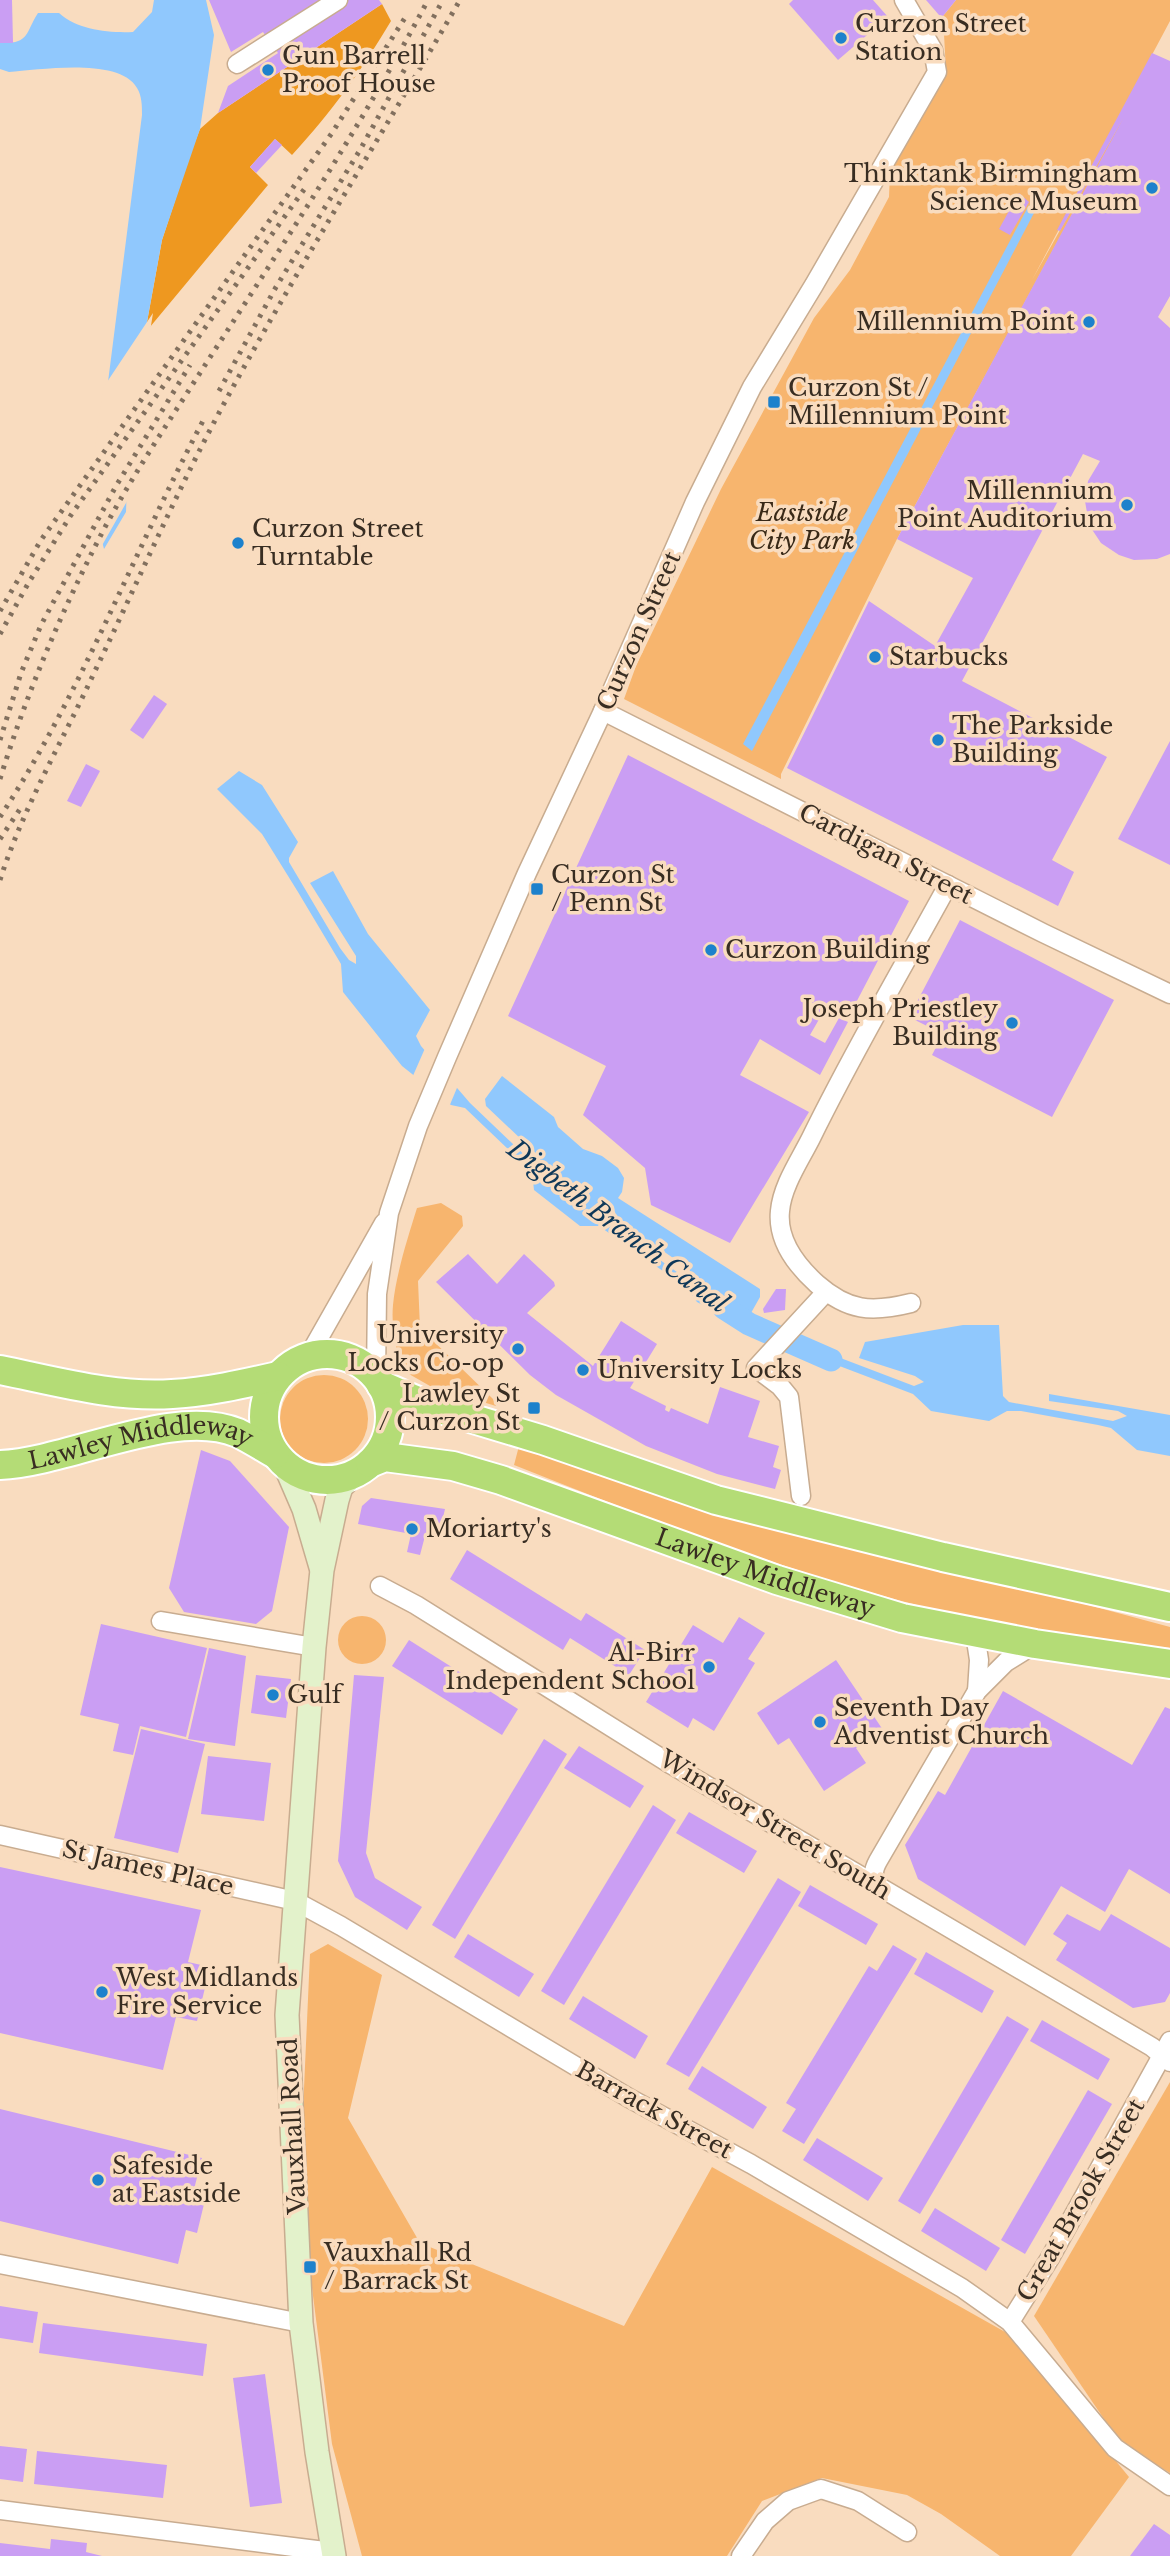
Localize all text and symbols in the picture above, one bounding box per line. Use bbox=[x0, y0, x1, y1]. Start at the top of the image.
place label: Curzon Street Station bbox=[855, 9, 1026, 66]
marker: Curzon Street Station bbox=[833, 30, 849, 46]
place label: Gun Barrell Proof House bbox=[282, 41, 436, 98]
marker: Gun Barrell Proof House bbox=[260, 62, 276, 78]
place label: Thinktank Birmingham Science Museum bbox=[844, 159, 1138, 216]
marker: Thinktank Birmingham Science Museum bbox=[1144, 180, 1160, 196]
place label: Millennium Point bbox=[856, 307, 1075, 336]
marker: Millennium Point bbox=[1081, 314, 1097, 330]
place label: Curzon St / Millennium Point bbox=[788, 373, 1007, 430]
marker: Curzon St / Millennium Point bbox=[766, 394, 782, 410]
place label: Millennium Point Auditorium bbox=[897, 476, 1113, 533]
marker: Millennium Point Auditorium bbox=[1119, 497, 1135, 513]
park label: Eastside City Park bbox=[749, 498, 855, 555]
place label: Curzon Street Turntable bbox=[252, 514, 423, 571]
marker: Curzon Street Turntable bbox=[230, 535, 246, 551]
street label: Curzon Street bbox=[590, 547, 687, 715]
place label: Starbucks bbox=[889, 642, 1009, 671]
marker: Starbucks bbox=[867, 649, 883, 665]
place label: The Parkside Building bbox=[952, 711, 1113, 768]
marker: The Parkside Building bbox=[930, 732, 946, 748]
street label: Cardigan Street bbox=[794, 797, 978, 910]
place label: Curzon St / Penn St bbox=[551, 860, 675, 917]
marker: Curzon St / Penn St bbox=[529, 881, 545, 897]
place label: Curzon Building bbox=[725, 935, 931, 964]
marker: Curzon Building bbox=[703, 942, 719, 958]
place label: Joseph Priestley Building bbox=[800, 994, 999, 1051]
marker: Joseph Priestley Building bbox=[1004, 1015, 1020, 1031]
water label: Digbeth Branch Canal bbox=[500, 1132, 735, 1320]
place label: University Locks Co-op bbox=[347, 1320, 505, 1377]
marker: University Locks Co-op bbox=[510, 1341, 526, 1357]
place label: University Locks bbox=[597, 1355, 802, 1384]
marker: University Locks bbox=[575, 1362, 591, 1378]
place label: Lawley St / Curzon St bbox=[378, 1379, 520, 1436]
marker: Lawley St / Curzon St bbox=[526, 1400, 542, 1416]
street label: Lawley Middleway bbox=[26, 1411, 259, 1475]
place label: Moriarty's bbox=[426, 1514, 552, 1543]
marker: Moriarty's bbox=[404, 1521, 420, 1537]
street label: Lawley Middleway bbox=[652, 1522, 879, 1623]
place label: Al-Birr Independent School bbox=[445, 1638, 696, 1695]
marker: Al-Birr Independent School bbox=[701, 1659, 717, 1675]
place label: Gulf bbox=[287, 1680, 345, 1709]
marker: Gulf bbox=[265, 1687, 281, 1703]
place label: Seventh Day Adventist Church bbox=[833, 1693, 1049, 1750]
marker: Seventh Day Adventist Church bbox=[812, 1714, 828, 1730]
street label: Windsor Street South bbox=[653, 1743, 896, 1905]
street label: St James Place bbox=[60, 1834, 237, 1901]
place label: West Midlands Fire Service bbox=[115, 1963, 298, 2020]
marker: West Midlands Fire Service bbox=[94, 1984, 110, 2000]
street label: Vauxhall Road bbox=[273, 2037, 312, 2216]
street label: Barrack Street bbox=[571, 2055, 737, 2164]
street label: Great Brook Street bbox=[1011, 2093, 1151, 2306]
place label: Safeside at Eastside bbox=[112, 2151, 241, 2208]
marker: Safeside at Eastside bbox=[90, 2172, 106, 2188]
place label: Vauxhall Rd / Barrack St bbox=[323, 2238, 472, 2295]
marker: Vauxhall Rd / Barrack St bbox=[302, 2259, 318, 2275]

